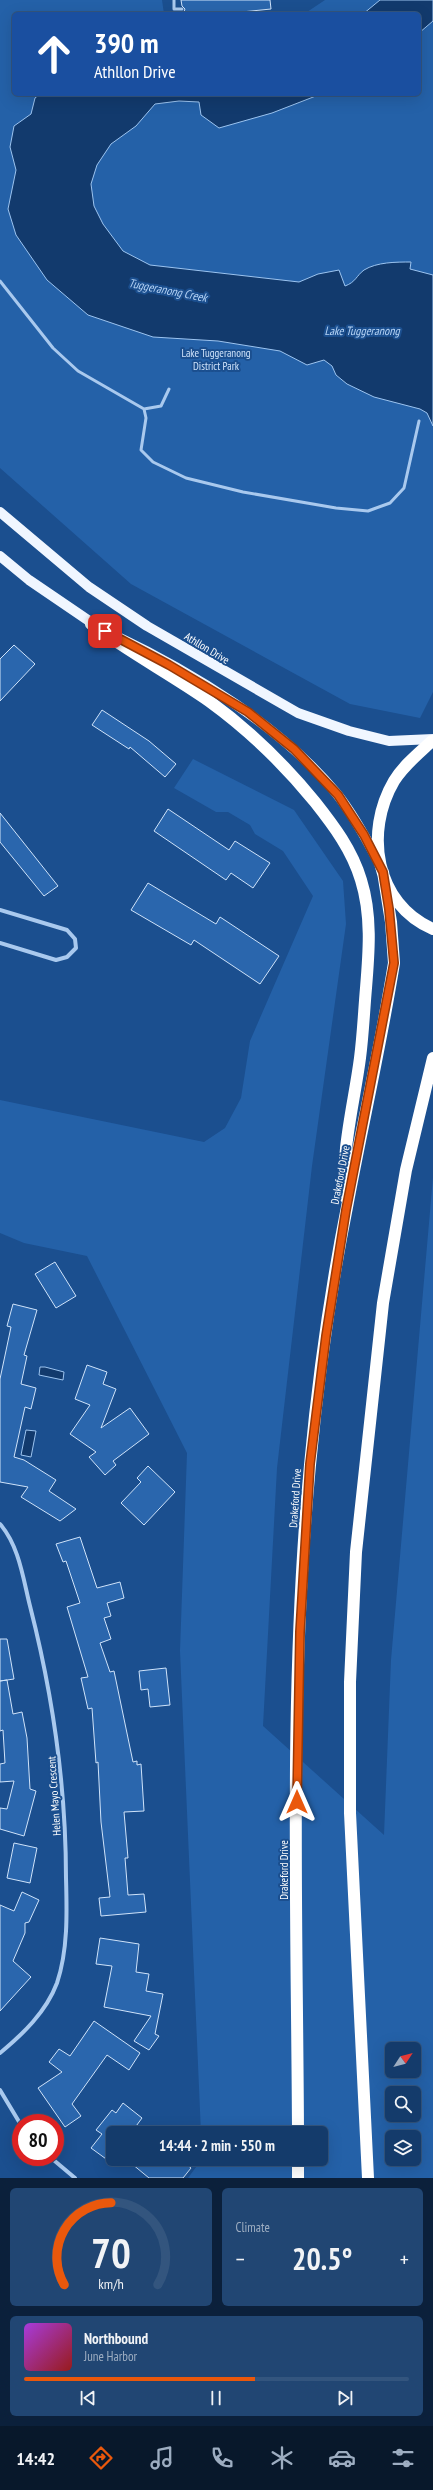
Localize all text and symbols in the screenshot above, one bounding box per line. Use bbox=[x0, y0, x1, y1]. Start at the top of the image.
text: 390 m bbox=[94, 24, 158, 61]
icon: ahead bbox=[28, 28, 80, 80]
text: Athllon Drive bbox=[94, 60, 176, 83]
water label: Tuggeranong Creek bbox=[128, 275, 210, 305]
water label: Lake Tuggeranong bbox=[324, 323, 400, 338]
park label: Lake Tuggeranong District Park bbox=[182, 346, 251, 373]
pin bbox=[88, 614, 122, 648]
icon: arrive bbox=[94, 620, 116, 642]
street label: Athllon Drive bbox=[182, 629, 232, 667]
street label: Drakeford Drive bbox=[327, 1144, 353, 1206]
street label: Drakeford Drive bbox=[286, 1467, 304, 1528]
street label: Helen Mayo Crescent bbox=[44, 1756, 64, 1836]
position arrow bbox=[276, 1781, 318, 1823]
street label: Drakeford Drive bbox=[277, 1840, 291, 1900]
north arrow bbox=[385, 2042, 421, 2078]
map controls bbox=[385, 2042, 421, 2166]
button: search bbox=[385, 2086, 421, 2122]
speed limit sign: 80 bbox=[12, 2114, 64, 2166]
button: layers bbox=[385, 2130, 421, 2166]
text: 14:44 · 2 min · 550 m bbox=[159, 2136, 275, 2155]
text: Climate bbox=[236, 2219, 270, 2236]
text: 70 bbox=[91, 2226, 131, 2279]
text: 20.5° bbox=[292, 2239, 352, 2278]
text: − bbox=[236, 2245, 245, 2273]
text: + bbox=[400, 2245, 409, 2273]
text: km/h bbox=[98, 2274, 123, 2293]
text: Northbound bbox=[84, 2329, 148, 2348]
text: June Harbor bbox=[84, 2348, 137, 2365]
icon: previous bbox=[77, 2387, 99, 2409]
icon: pause bbox=[205, 2387, 227, 2409]
icon: next bbox=[334, 2387, 356, 2409]
icon: directions bbox=[87, 2444, 115, 2472]
icon: music bbox=[148, 2444, 176, 2472]
icon: phone bbox=[208, 2444, 236, 2472]
icon: climate bbox=[268, 2444, 296, 2472]
icon: car bbox=[328, 2444, 356, 2472]
icon: filters bbox=[389, 2444, 417, 2472]
text: 14:42 bbox=[16, 2447, 55, 2470]

